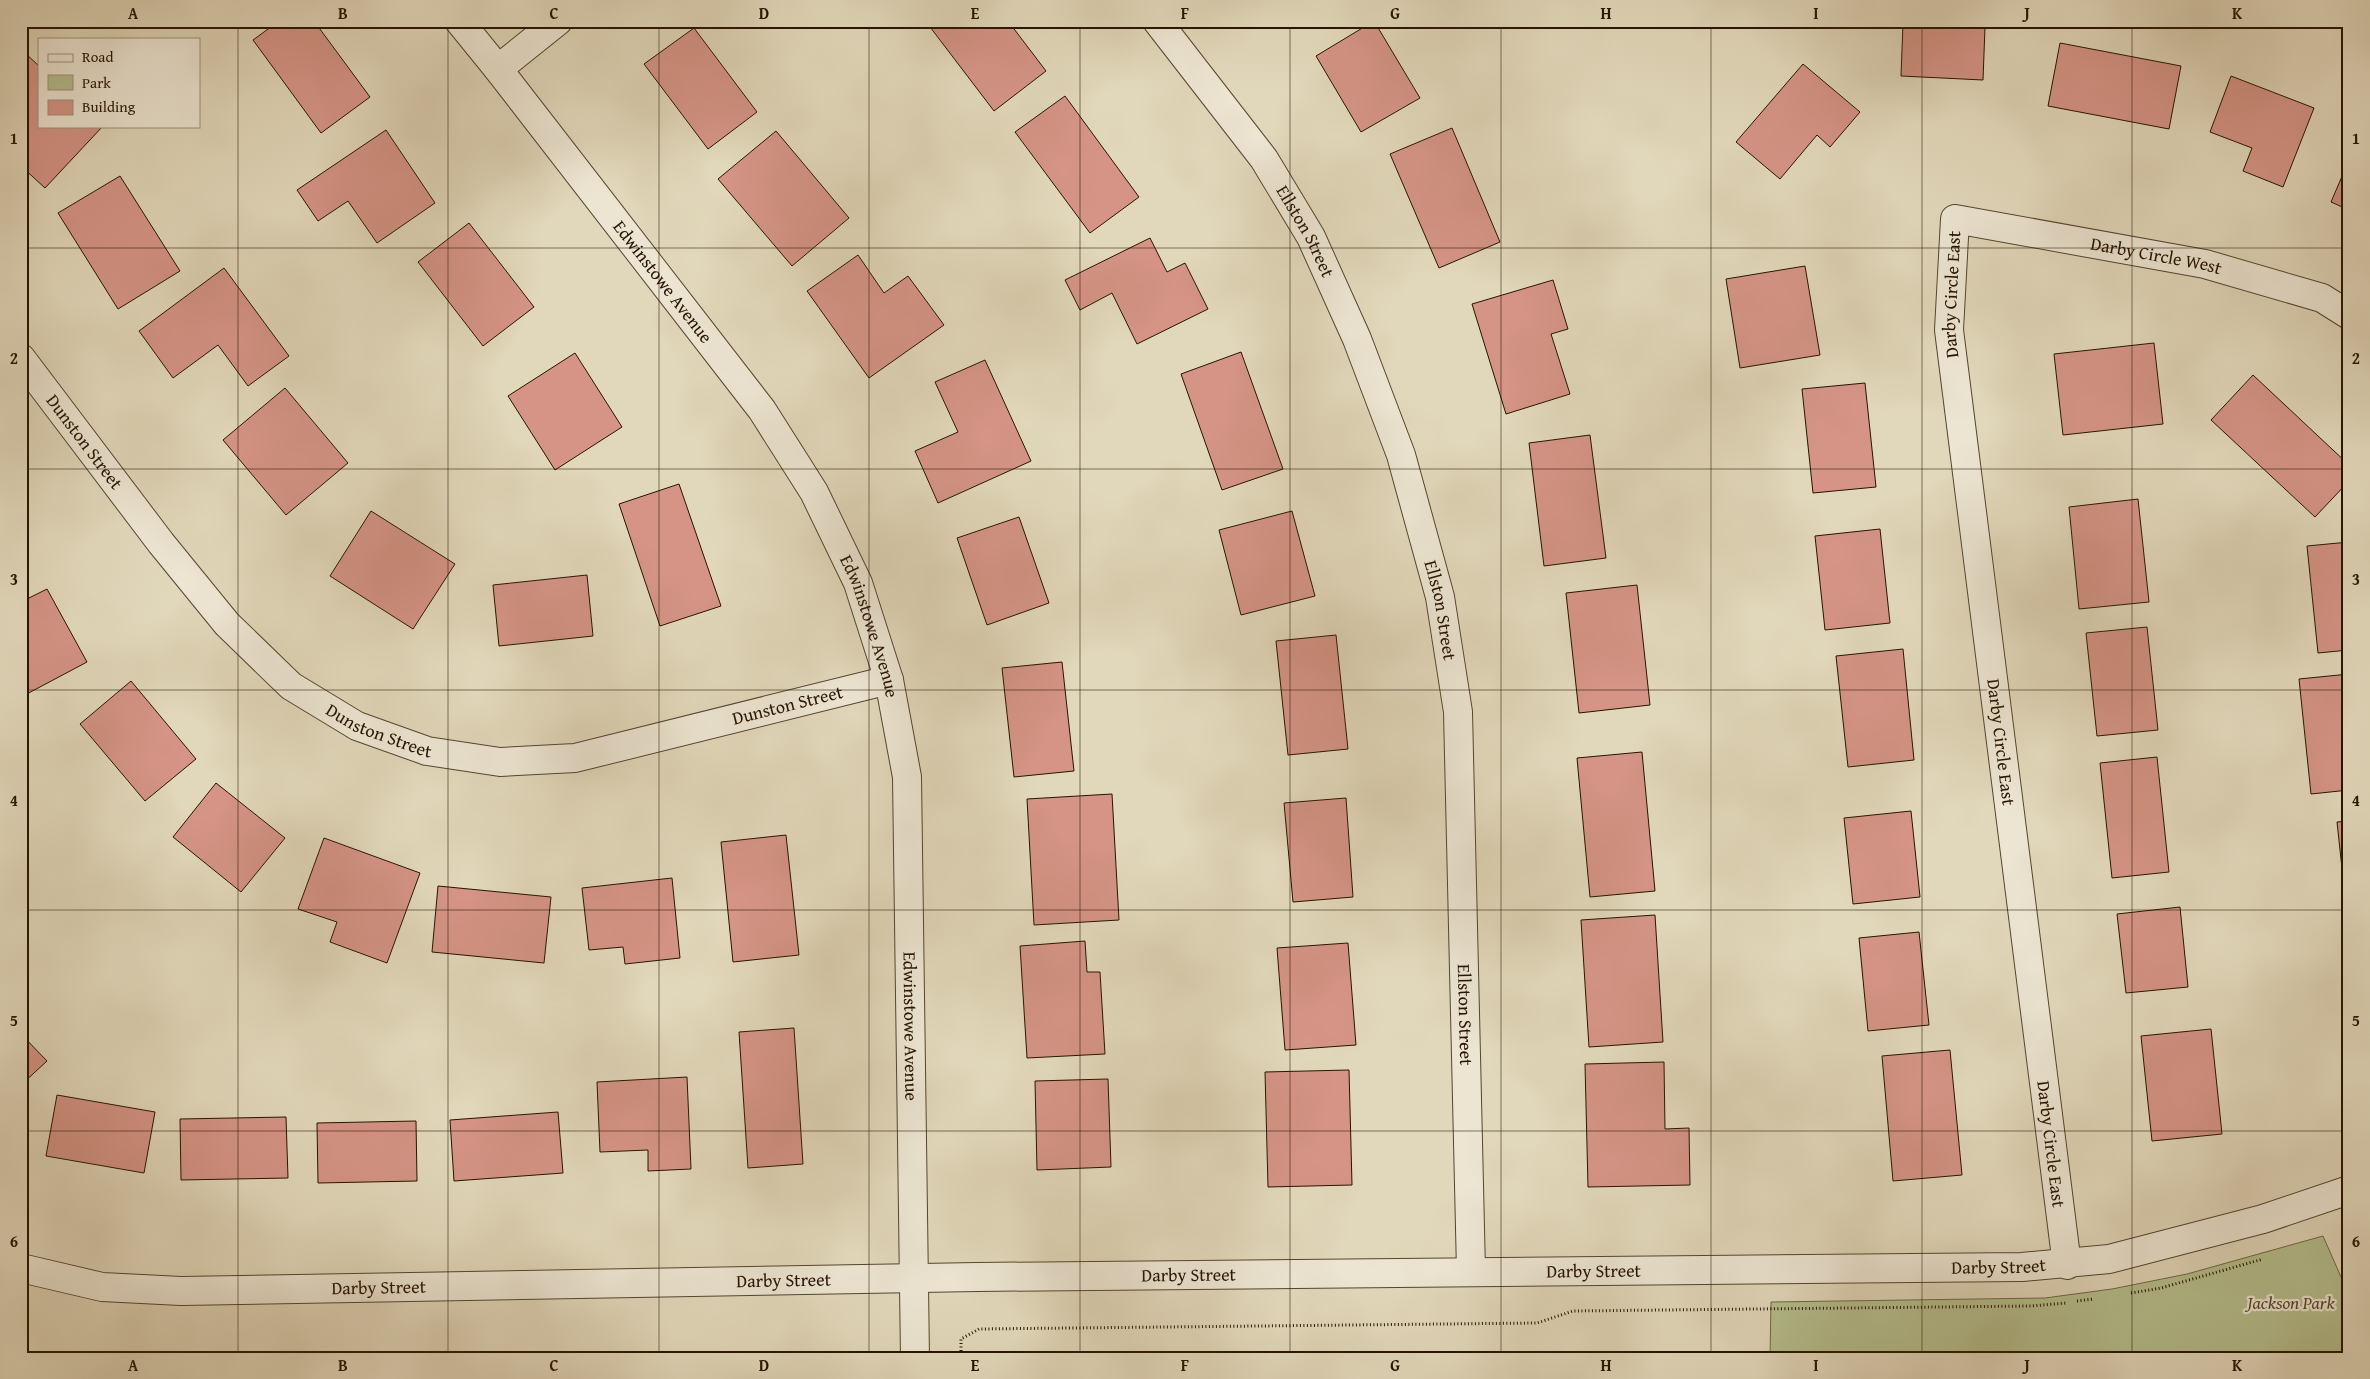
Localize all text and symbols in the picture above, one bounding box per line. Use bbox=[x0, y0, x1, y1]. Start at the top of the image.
text: A bbox=[128, 1, 139, 25]
text: B bbox=[338, 1, 348, 25]
text: C bbox=[549, 1, 559, 25]
text: D bbox=[759, 1, 769, 25]
text: E bbox=[971, 1, 980, 25]
text: F bbox=[1181, 1, 1189, 25]
text: G bbox=[1390, 1, 1400, 25]
text: H bbox=[1600, 1, 1612, 25]
text: I bbox=[1813, 1, 1819, 25]
text: J bbox=[2021, 1, 2030, 25]
text: K bbox=[2232, 1, 2243, 25]
legend bbox=[38, 38, 200, 128]
text: Road bbox=[82, 46, 113, 67]
text: Park bbox=[82, 72, 111, 93]
text: Building bbox=[82, 96, 136, 117]
text: 1 bbox=[10, 126, 18, 150]
text: 1 bbox=[2352, 126, 2360, 150]
street label: Ellston Street bbox=[1270, 180, 1342, 282]
street label: Edwinstowe Avenue bbox=[607, 214, 720, 349]
street label: Darby Circle East bbox=[1935, 229, 1967, 360]
street label: Darby Circle West bbox=[2088, 230, 2226, 281]
text: 2 bbox=[10, 346, 18, 370]
text: 2 bbox=[2352, 346, 2360, 370]
street label: Dunston Street bbox=[40, 388, 130, 495]
street label: Edwinstowe Avenue bbox=[833, 550, 906, 700]
street label: Ellston Street bbox=[1417, 557, 1464, 663]
text: 3 bbox=[10, 567, 18, 591]
text: 3 bbox=[2352, 567, 2360, 591]
street label: Darby Circle East bbox=[1980, 677, 2023, 807]
street label: Dunston Street bbox=[729, 678, 846, 731]
street label: Dunston Street bbox=[321, 696, 434, 765]
text: 4 bbox=[10, 788, 18, 812]
text: 4 bbox=[2352, 788, 2360, 812]
street label: Edwinstowe Avenue bbox=[896, 951, 925, 1101]
street label: Ellston Street bbox=[1451, 964, 1480, 1066]
text: 5 bbox=[10, 1008, 18, 1032]
text: 5 bbox=[2352, 1008, 2360, 1032]
street label: Darby Circle East bbox=[2030, 1079, 2073, 1209]
text: 6 bbox=[10, 1229, 18, 1253]
text: 6 bbox=[2352, 1229, 2360, 1253]
street label: Darby Street bbox=[1951, 1251, 2048, 1281]
street label: Darby Street bbox=[1546, 1257, 1642, 1285]
street label: Darby Street bbox=[1141, 1261, 1237, 1288]
street label: Darby Street bbox=[736, 1266, 832, 1294]
street label: Darby Street bbox=[331, 1273, 427, 1301]
park label: Jackson Park bbox=[2244, 1289, 2336, 1316]
text: A bbox=[128, 1353, 139, 1377]
text: B bbox=[338, 1353, 348, 1377]
text: C bbox=[549, 1353, 559, 1377]
text: D bbox=[759, 1353, 769, 1377]
text: E bbox=[971, 1353, 980, 1377]
text: F bbox=[1181, 1353, 1189, 1377]
text: G bbox=[1390, 1353, 1400, 1377]
text: H bbox=[1600, 1353, 1612, 1377]
text: I bbox=[1813, 1353, 1819, 1377]
text: J bbox=[2021, 1353, 2030, 1377]
text: K bbox=[2232, 1353, 2243, 1377]

